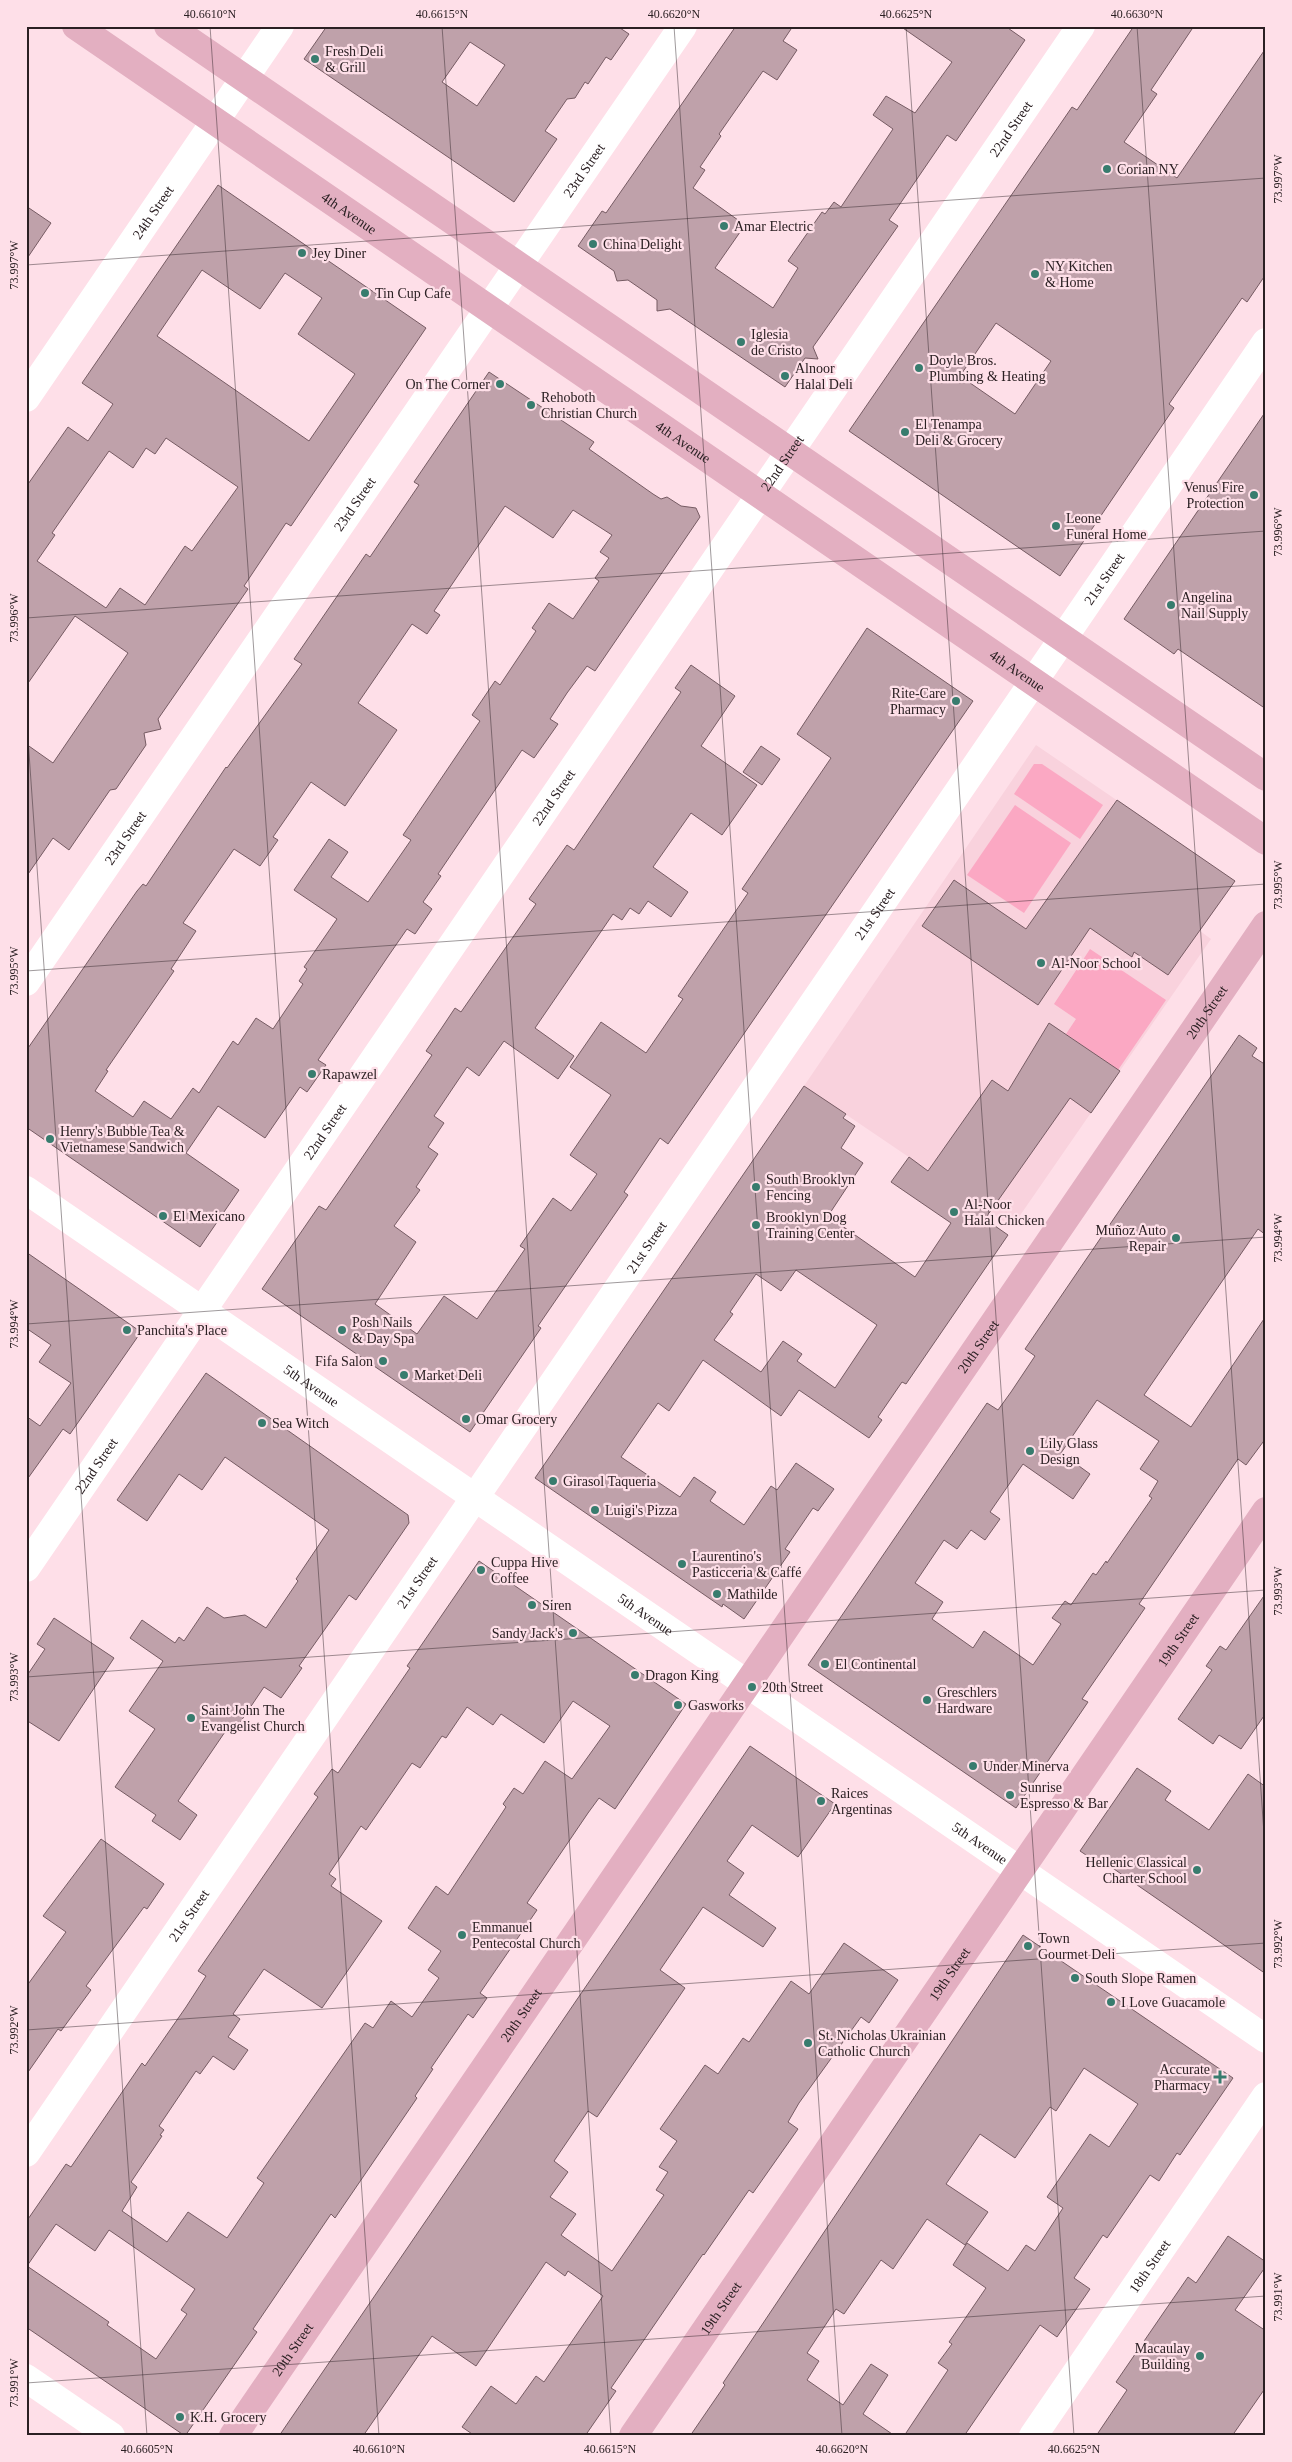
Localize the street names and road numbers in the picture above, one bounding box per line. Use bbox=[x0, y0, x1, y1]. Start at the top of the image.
street label: 22nd Street bbox=[987, 98, 1036, 160]
street label: 23rd Street bbox=[561, 141, 608, 200]
street label: 24th Street bbox=[130, 183, 177, 242]
street label: 4th Avenue bbox=[319, 189, 379, 237]
street label: 4th Avenue bbox=[653, 418, 713, 466]
street label: 22nd Street bbox=[758, 432, 807, 494]
street label: 23rd Street bbox=[331, 474, 379, 534]
street label: 21st Street bbox=[1081, 550, 1127, 608]
street label: 4th Avenue bbox=[987, 647, 1047, 695]
street label: 22nd Street bbox=[529, 767, 578, 828]
street label: 23rd Street bbox=[102, 808, 149, 868]
street label: 21st Street bbox=[852, 885, 898, 943]
street label: 20th Street bbox=[1184, 983, 1230, 1042]
street label: 22nd Street bbox=[301, 1101, 349, 1162]
street label: 21st Street bbox=[624, 1218, 670, 1276]
street label: 20th Street bbox=[955, 1317, 1002, 1376]
street label: 5th Avenue bbox=[281, 1362, 341, 1410]
street label: 22nd Street bbox=[72, 1435, 121, 1497]
street label: 21st Street bbox=[394, 1553, 440, 1611]
street label: 5th Avenue bbox=[615, 1591, 676, 1639]
street label: 19th Street bbox=[1155, 1610, 1202, 1669]
street label: 5th Avenue bbox=[949, 1819, 1010, 1868]
street label: 21st Street bbox=[166, 1887, 212, 1944]
street label: 19th Street bbox=[926, 1945, 973, 2004]
street label: 20th Street bbox=[498, 1986, 545, 2045]
street label: 18th Street bbox=[1126, 2237, 1173, 2296]
street label: 19th Street bbox=[698, 2279, 744, 2338]
street label: 20th Street bbox=[269, 2320, 316, 2379]

